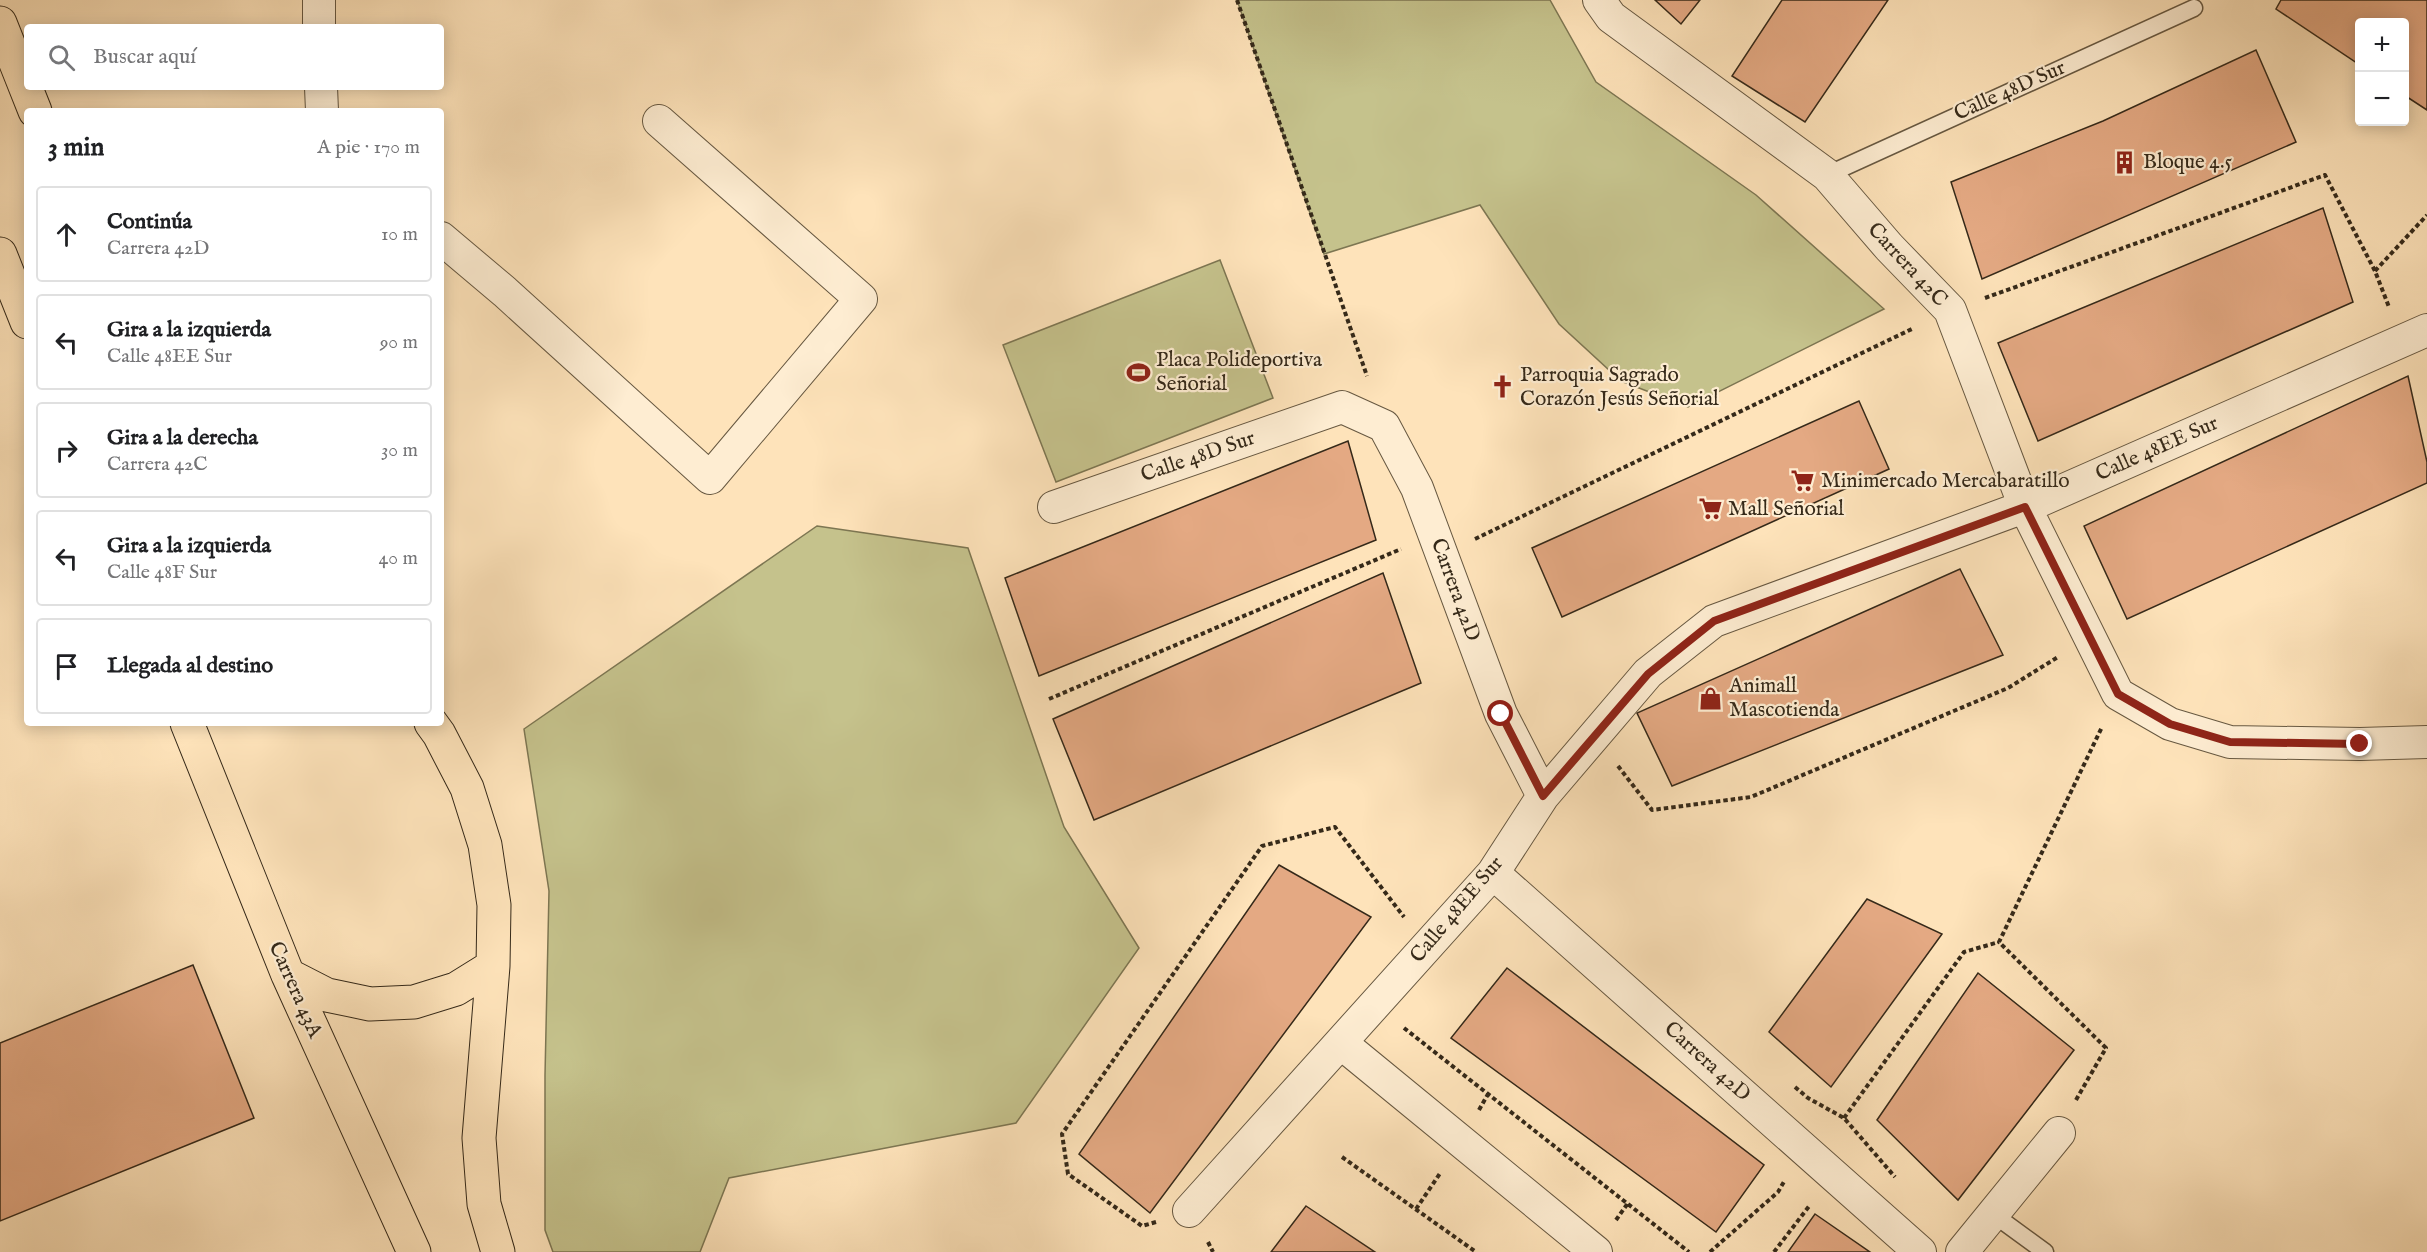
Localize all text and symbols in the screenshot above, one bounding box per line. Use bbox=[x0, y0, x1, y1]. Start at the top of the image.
map controls bbox=[2355, 18, 2409, 126]
button: + bbox=[2355, 18, 2409, 72]
search box bbox=[24, 24, 444, 90]
icon: search bbox=[45, 41, 78, 74]
text: Buscar aquí bbox=[93, 43, 196, 71]
street label: Calle 48D Sur bbox=[1950, 54, 2070, 128]
button: − bbox=[2355, 72, 2409, 126]
text: 3 min bbox=[48, 131, 104, 164]
text: A pie · 170 m bbox=[317, 135, 420, 160]
building icon: Bloque 4.5 bbox=[2112, 149, 2138, 175]
place label: Bloque 4.5 bbox=[2143, 149, 2233, 176]
text: Continúa bbox=[107, 208, 192, 236]
street label: Carrera 42C bbox=[1861, 217, 1953, 313]
icon: ahead bbox=[50, 218, 83, 251]
text: 10 m bbox=[381, 222, 418, 247]
text: Carrera 42D bbox=[107, 236, 209, 261]
text: Gira a la izquierda bbox=[107, 316, 271, 344]
icon: left bbox=[50, 326, 83, 359]
text: 90 m bbox=[380, 330, 418, 355]
text: Calle 48EE Sur bbox=[107, 344, 232, 369]
place label: Placa Polideportiva Señorial bbox=[1156, 347, 1323, 398]
sports icon: Placa Polideportiva Señorial bbox=[1125, 359, 1151, 385]
place label: Parroquia Sagrado Corazón Jesús Señorial bbox=[1520, 362, 1719, 413]
church icon: Parroquia Sagrado Corazón Jesús Señorial bbox=[1489, 374, 1515, 400]
street label: Calle 48EE Sur bbox=[2092, 410, 2223, 488]
text: Gira a la derecha bbox=[107, 424, 258, 452]
street label: Calle 48D Sur bbox=[1137, 425, 1259, 489]
icon: right bbox=[50, 434, 83, 467]
text: 30 m bbox=[381, 438, 418, 463]
text: Carrera 42C bbox=[107, 452, 208, 477]
supermarket icon: Minimercado Mercabaratillo bbox=[1790, 468, 1816, 494]
place label: Minimercado Mercabaratillo bbox=[1821, 468, 2069, 495]
supermarket icon: Mall Señorial bbox=[1697, 496, 1723, 522]
place label: Mall Señorial bbox=[1728, 496, 1844, 523]
text: Gira a la izquierda bbox=[107, 532, 271, 560]
street label: Carrera 42D bbox=[1424, 535, 1486, 645]
icon: left bbox=[50, 542, 83, 575]
text: 40 m bbox=[379, 546, 418, 571]
text: Calle 48F Sur bbox=[107, 560, 217, 585]
icon: arrive bbox=[50, 650, 83, 683]
text: Llegada al destino bbox=[107, 652, 273, 680]
place label: Animall Mascotienda bbox=[1728, 673, 1840, 724]
shop icon: Animall Mascotienda bbox=[1698, 685, 1724, 711]
route start bbox=[1487, 700, 1513, 726]
route end bbox=[2346, 730, 2372, 756]
street label: Calle 48EE Sur bbox=[1404, 851, 1510, 969]
street label: Carrera 43A bbox=[262, 938, 329, 1043]
street label: Carrera 42D bbox=[1658, 1016, 1756, 1108]

